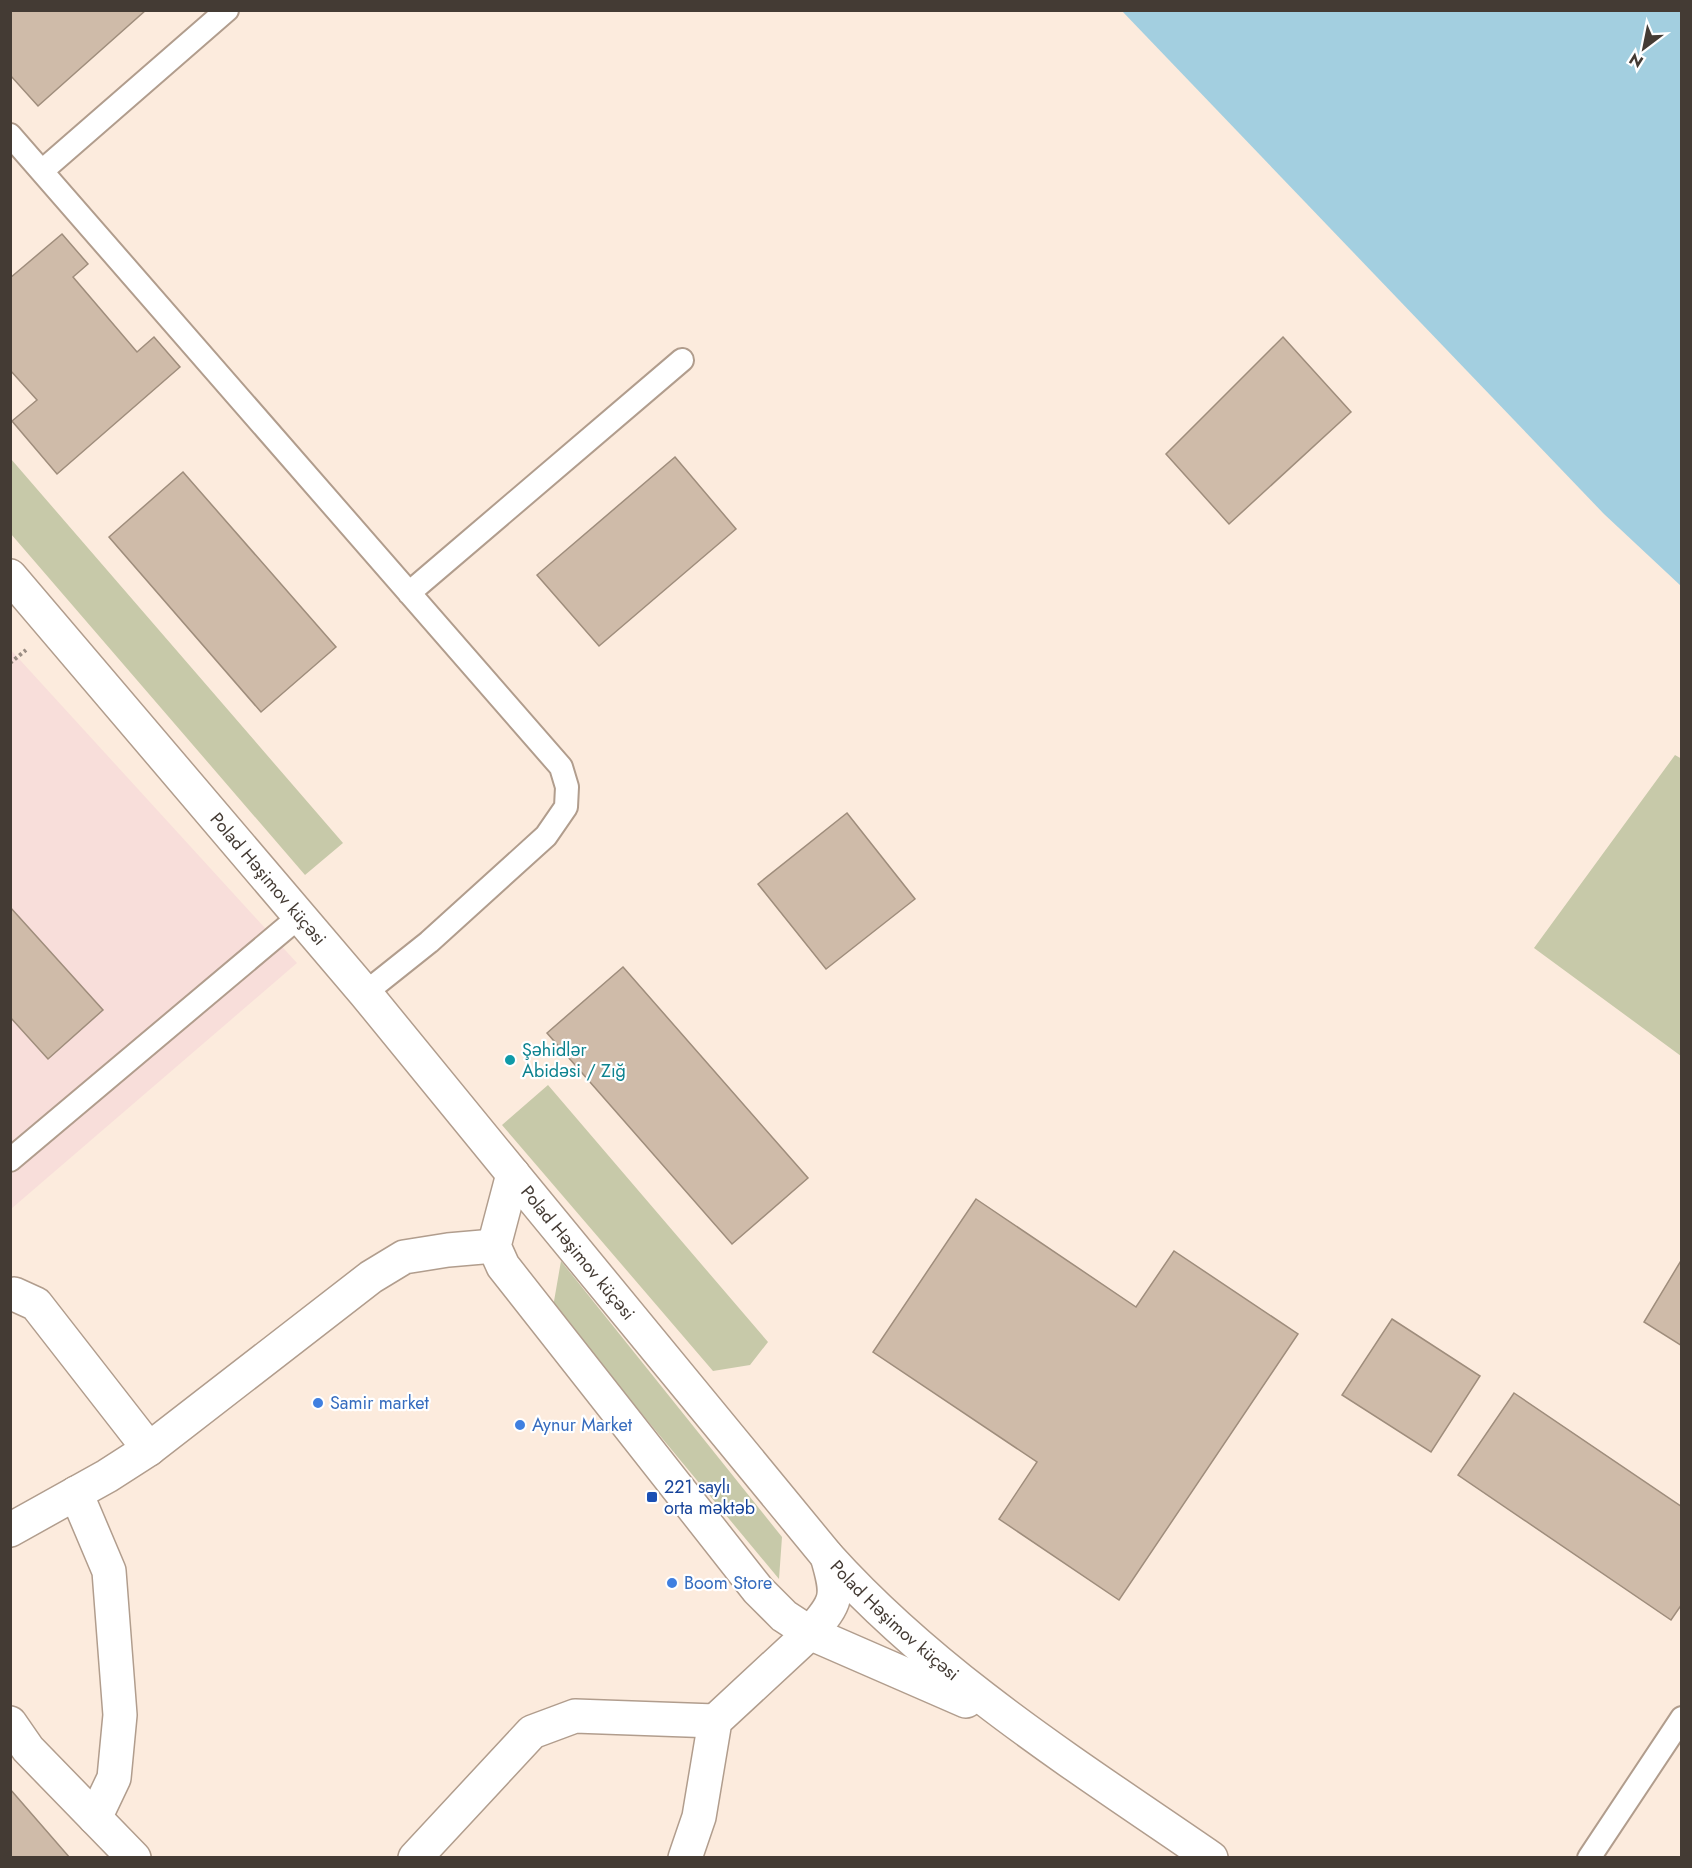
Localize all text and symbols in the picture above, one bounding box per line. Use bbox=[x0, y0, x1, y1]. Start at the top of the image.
north arrow bbox=[1614, 18, 1674, 78]
text: N bbox=[1625, 47, 1648, 73]
street label: Polad Həşimov küçəsi bbox=[204, 807, 332, 951]
place label: Şəhidlər Abidəsi / Zığ bbox=[522, 1037, 626, 1084]
marker: Şəhidlər Abidəsi / Zığ bbox=[503, 1053, 517, 1067]
street label: Polad Həşimov küçəsi bbox=[515, 1180, 641, 1326]
place label: Samir market bbox=[330, 1390, 430, 1416]
marker: Samir market bbox=[311, 1396, 325, 1410]
place label: Aynur Market bbox=[532, 1412, 633, 1438]
marker: Aynur Market bbox=[513, 1418, 527, 1432]
place label: 221 saylı orta məktəb bbox=[664, 1474, 755, 1521]
marker: 221 saylı orta məktəb bbox=[645, 1490, 659, 1504]
street label: Polad Həşimov küçəsi bbox=[824, 1554, 965, 1687]
place label: Boom Store bbox=[684, 1570, 772, 1596]
marker: Boom Store bbox=[665, 1576, 679, 1590]

